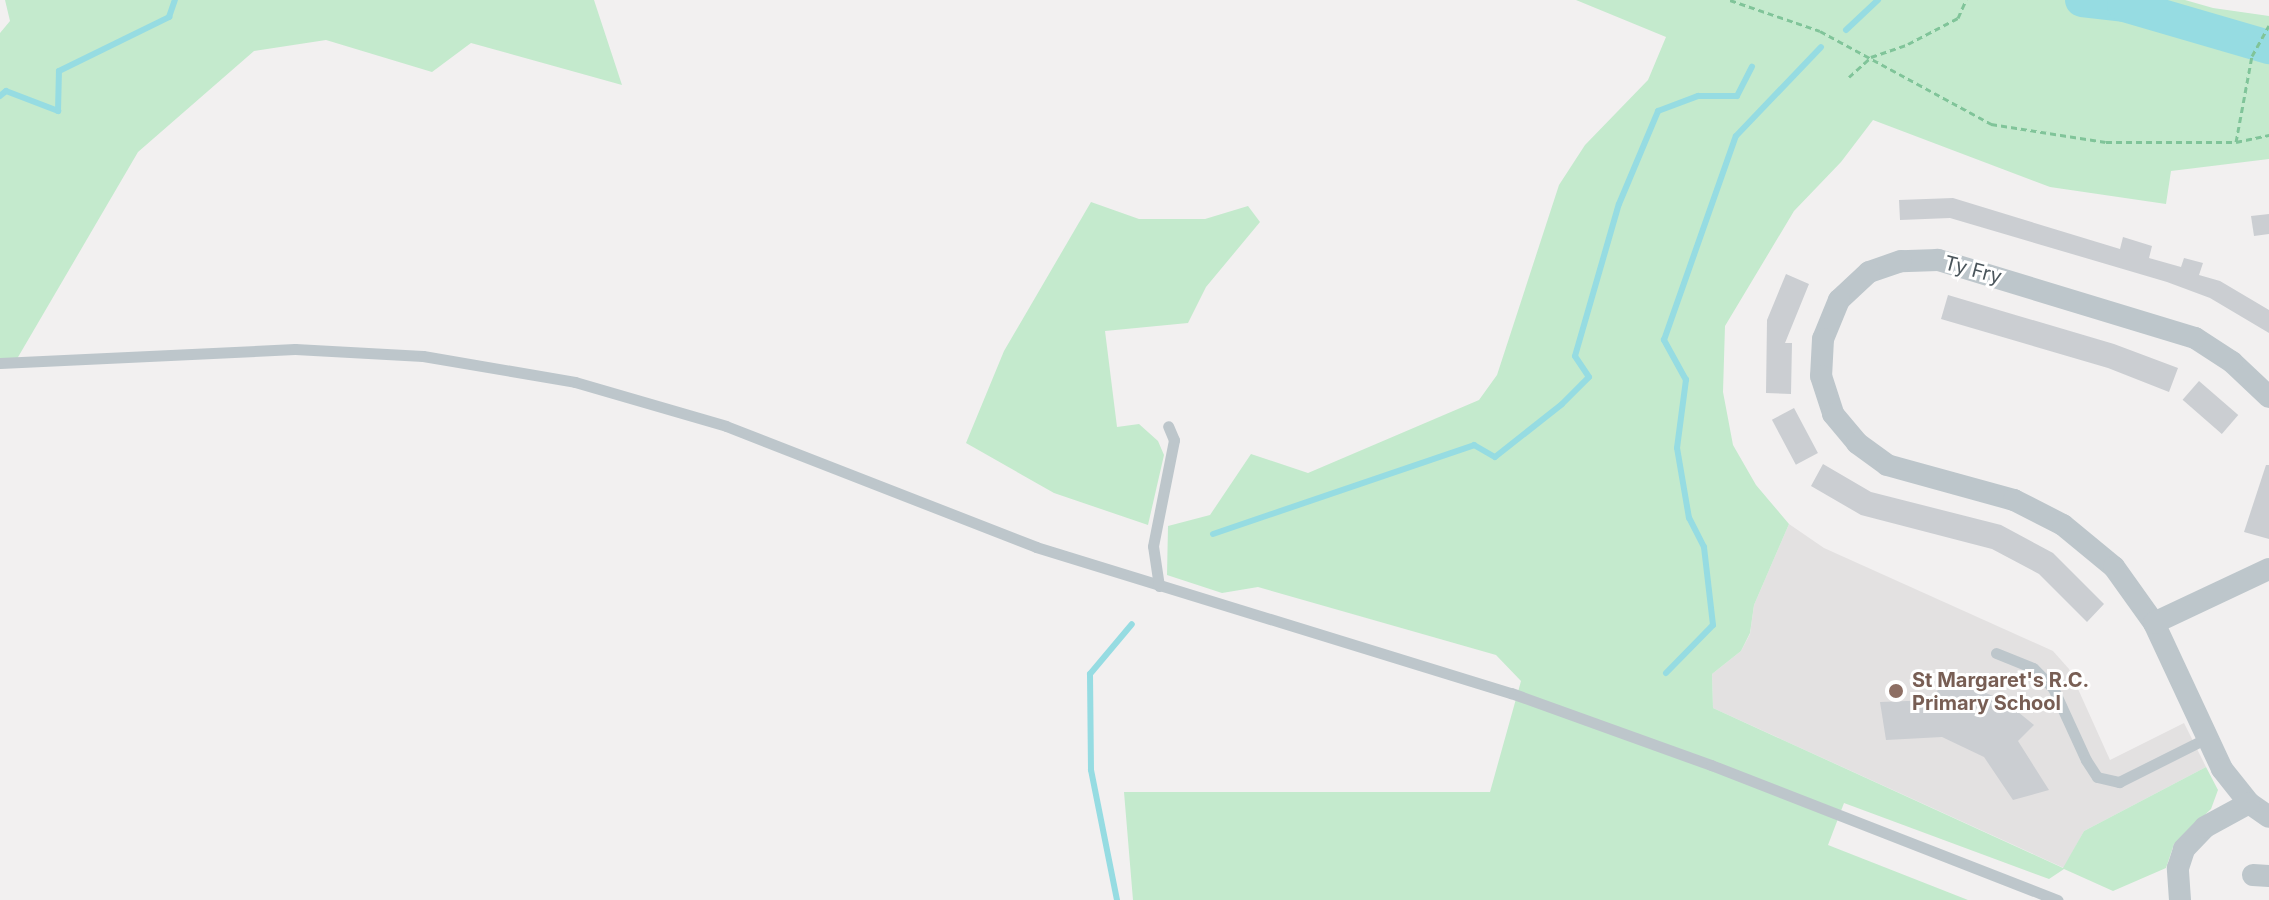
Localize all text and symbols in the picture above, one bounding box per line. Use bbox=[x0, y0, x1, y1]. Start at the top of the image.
street label: Ty Fry bbox=[1941, 251, 2005, 289]
place label: St Margaret's R.C. Primary School bbox=[1912, 668, 2089, 715]
marker: St Margaret's R.C. Primary School bbox=[1887, 682, 1905, 700]

